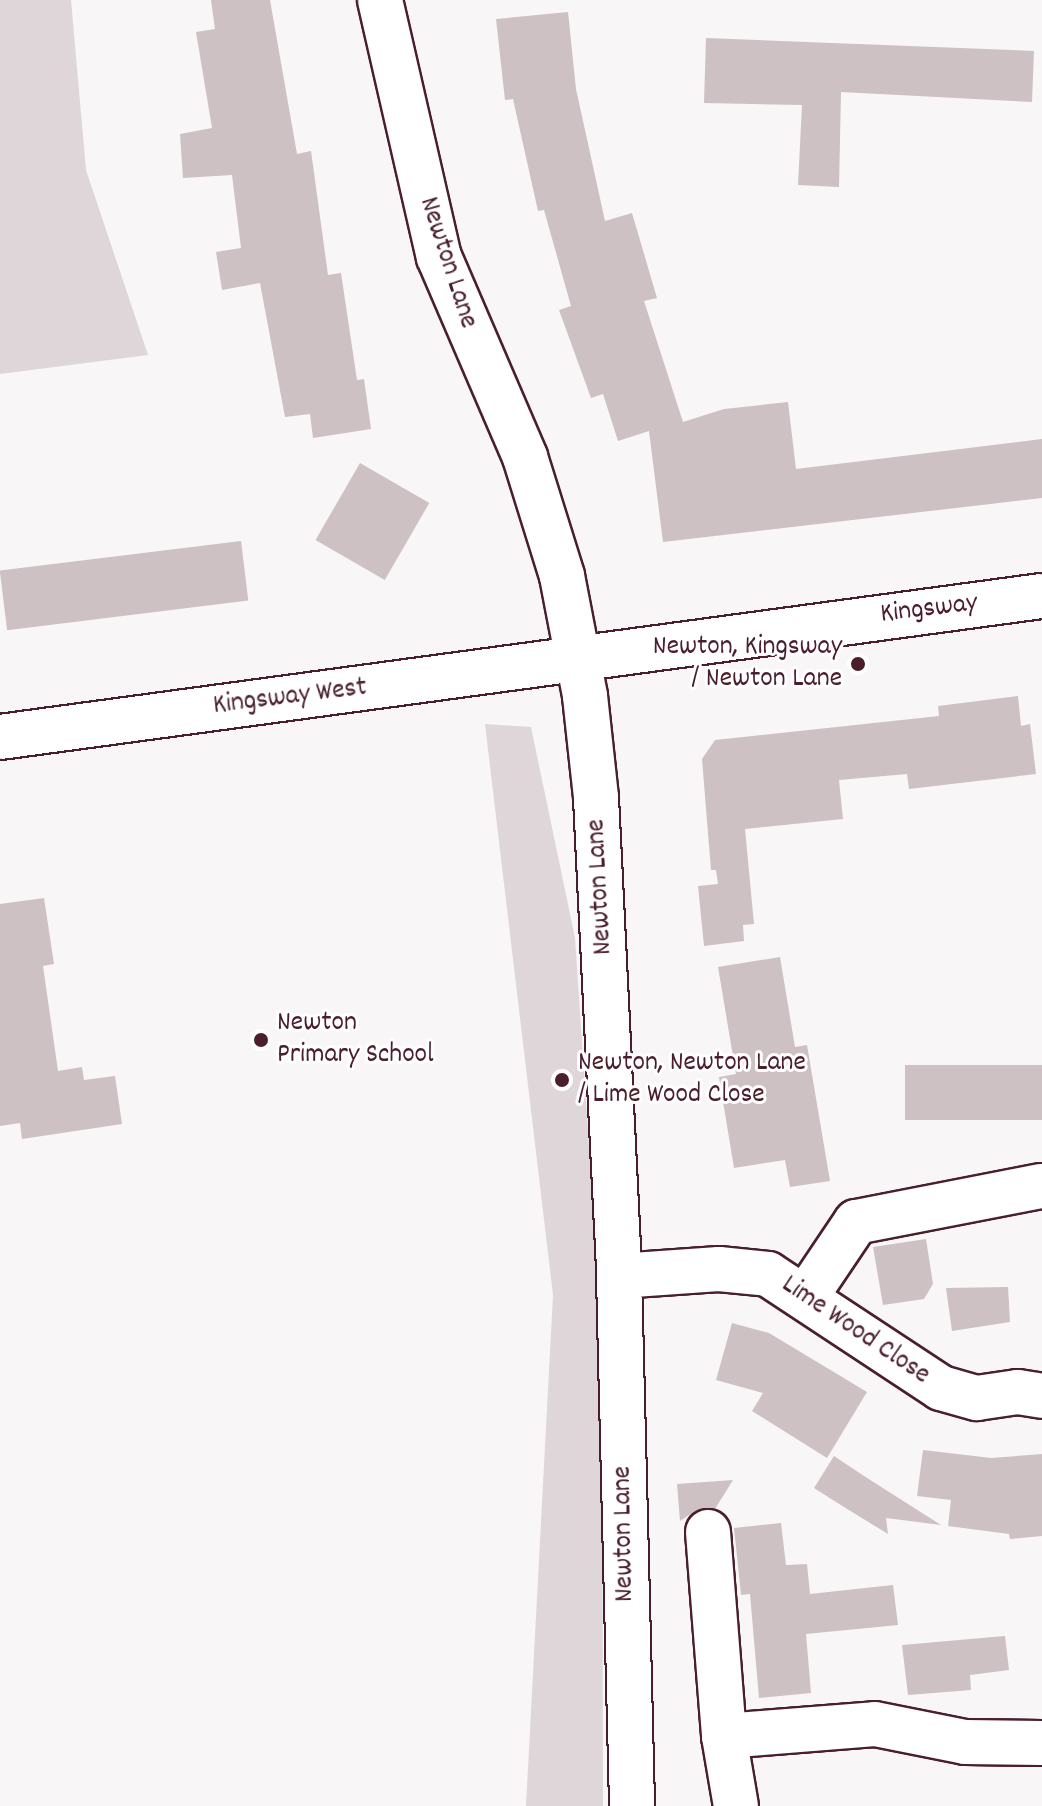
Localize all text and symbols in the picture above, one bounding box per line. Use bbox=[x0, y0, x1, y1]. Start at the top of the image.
street label: Newton Lane bbox=[410, 193, 484, 333]
street label: Kingsway bbox=[879, 587, 979, 633]
place label: Newton, Kingsway / Newton Lane bbox=[653, 631, 842, 697]
marker: Newton, Kingsway / Newton Lane bbox=[849, 655, 867, 673]
street label: Kingsway West bbox=[211, 672, 369, 724]
street label: Newton Lane bbox=[581, 818, 621, 956]
place label: Newton Primary School bbox=[277, 1007, 434, 1073]
marker: Newton Primary School bbox=[252, 1031, 270, 1049]
place label: Newton, Newton Lane / Lime Wood Close bbox=[578, 1047, 806, 1113]
marker: Newton, Newton Lane / Lime Wood Close bbox=[553, 1071, 571, 1089]
street label: Lime Wood Close bbox=[774, 1269, 936, 1393]
street label: Newton Lane bbox=[607, 1466, 643, 1602]

